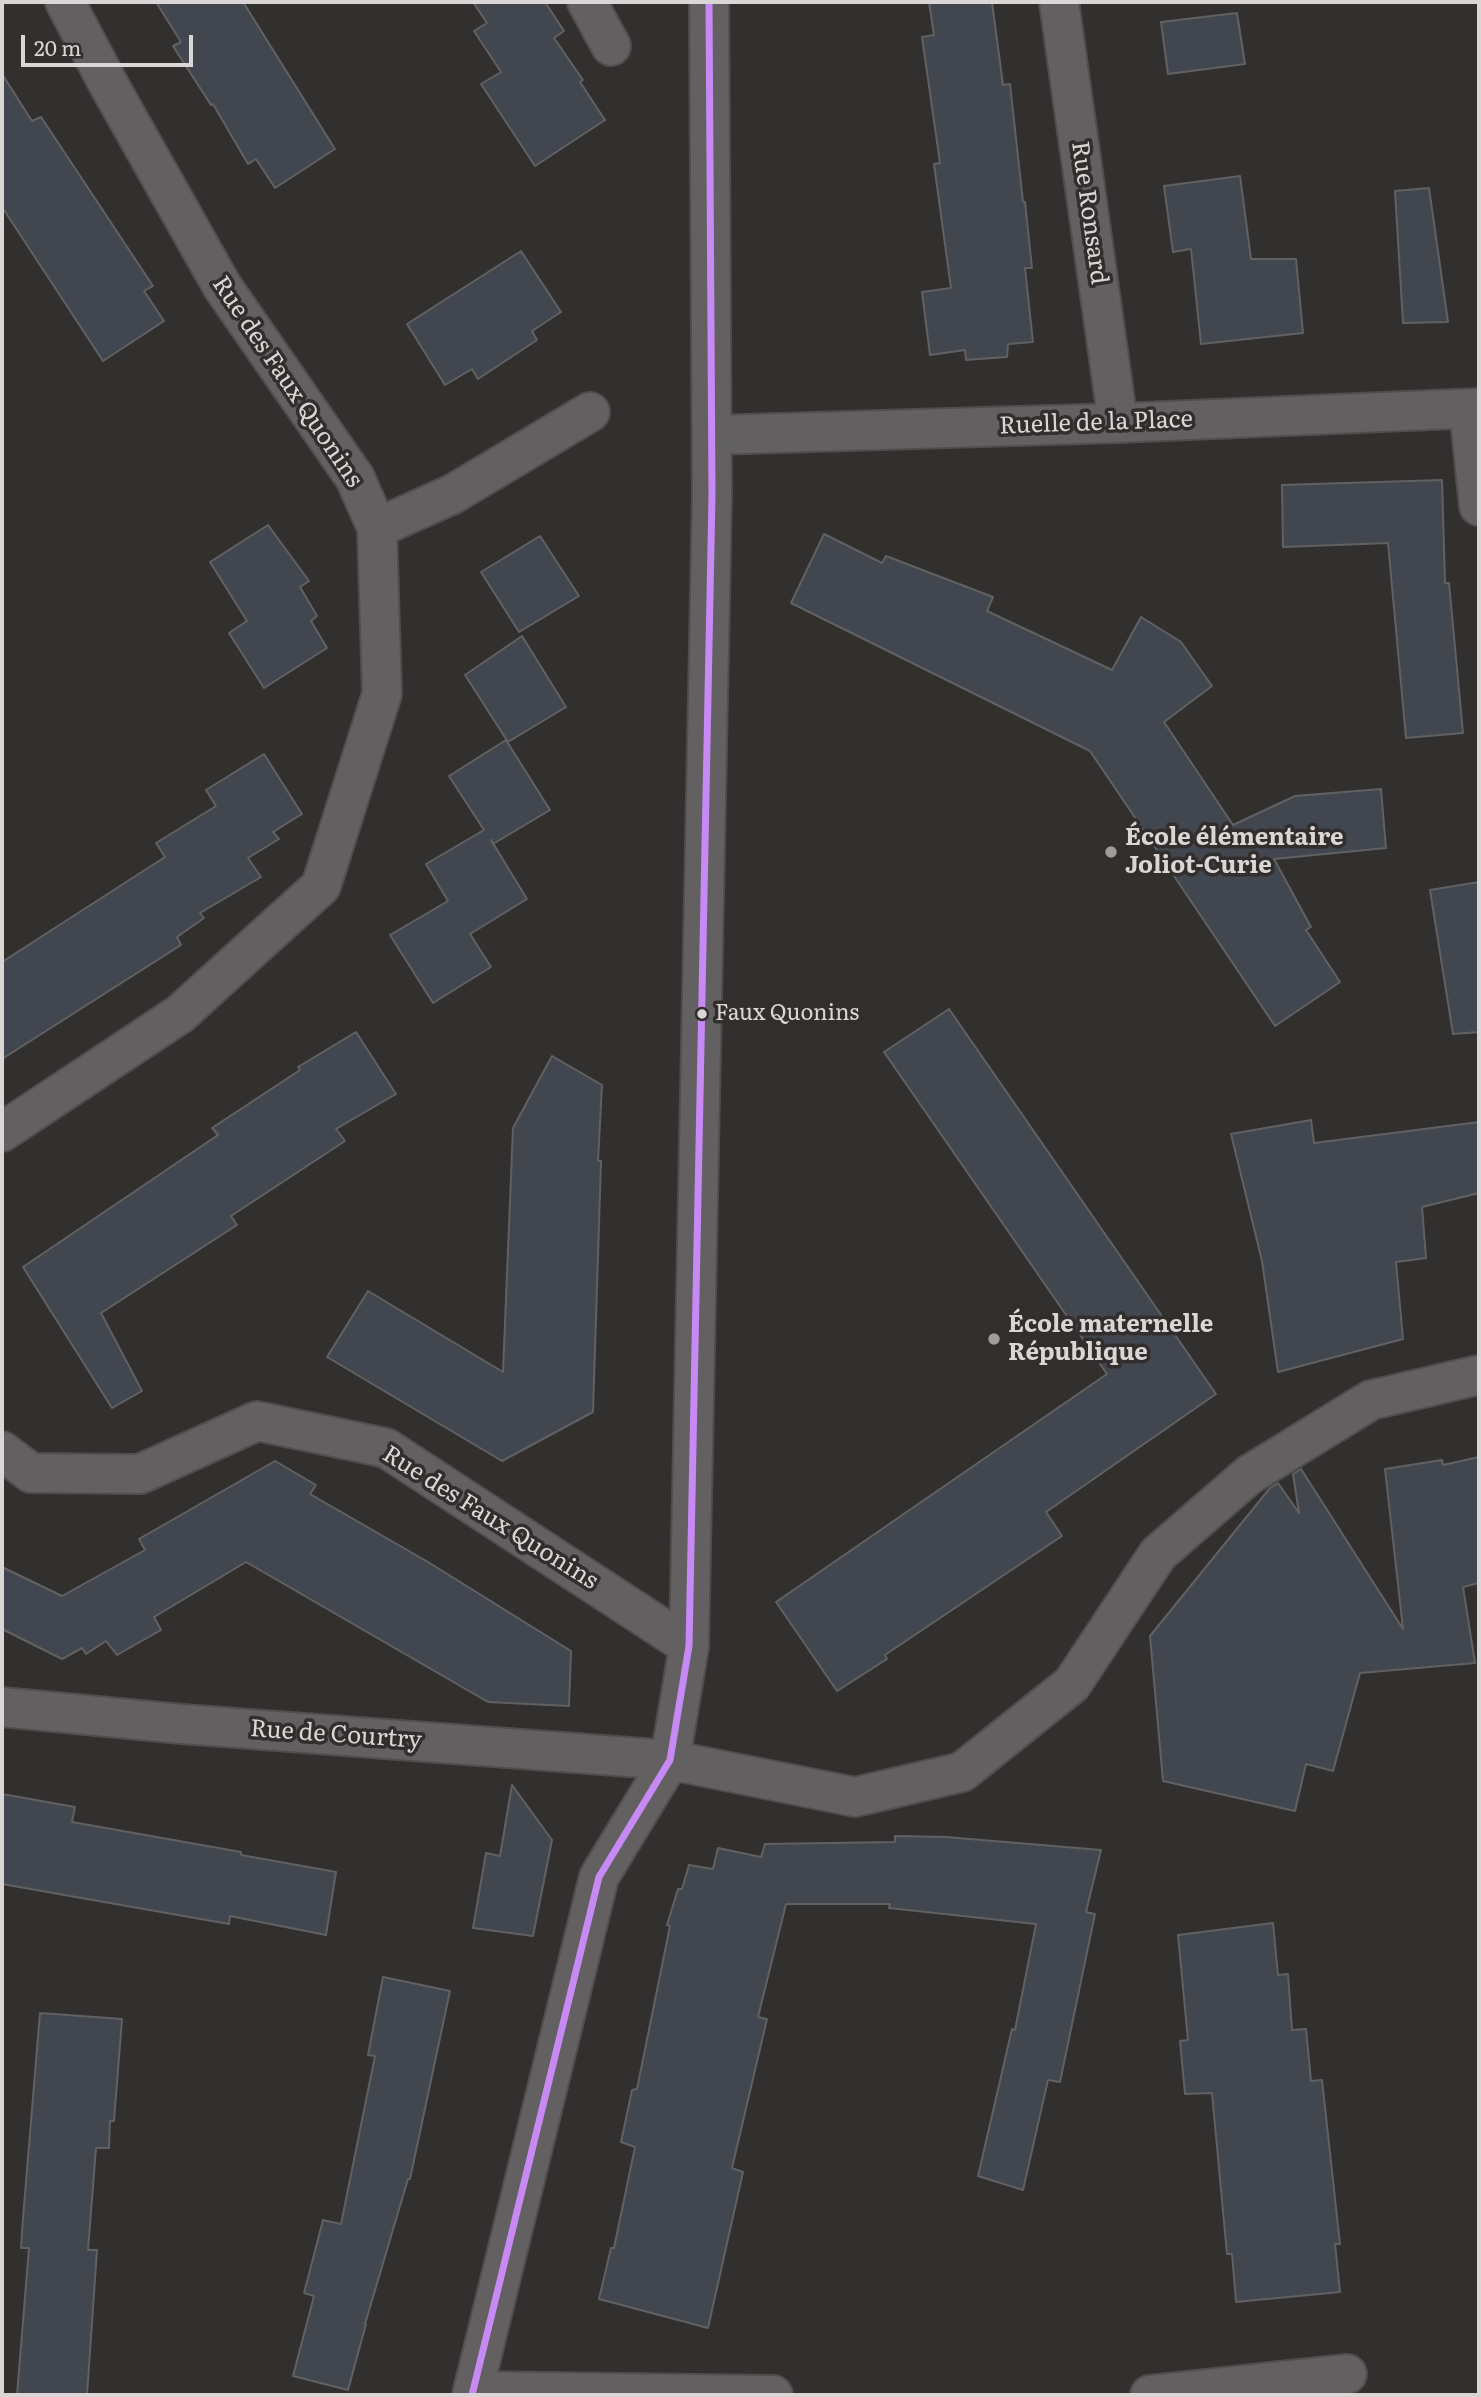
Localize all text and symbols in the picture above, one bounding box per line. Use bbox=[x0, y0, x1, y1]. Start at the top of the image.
scale bar bbox=[24, 21, 196, 65]
text: 20 m bbox=[34, 31, 81, 62]
street label: Rue Ronsard bbox=[1065, 140, 1113, 286]
street label: Rue des Faux Quonins bbox=[206, 271, 368, 493]
street label: Ruelle de la Place bbox=[999, 405, 1193, 441]
place label: École élémentaire Joliot-Curie bbox=[1125, 824, 1343, 880]
marker: École élémentaire Joliot-Curie bbox=[1103, 844, 1119, 860]
place label: Faux Quonins bbox=[715, 1001, 859, 1027]
marker: Faux Quonins bbox=[695, 1007, 709, 1021]
place label: École maternelle République bbox=[1008, 1311, 1213, 1367]
marker: École maternelle République bbox=[986, 1331, 1002, 1347]
street label: Rue des Faux Quonins bbox=[377, 1440, 603, 1596]
street label: Rue de Courtry bbox=[249, 1715, 423, 1755]

